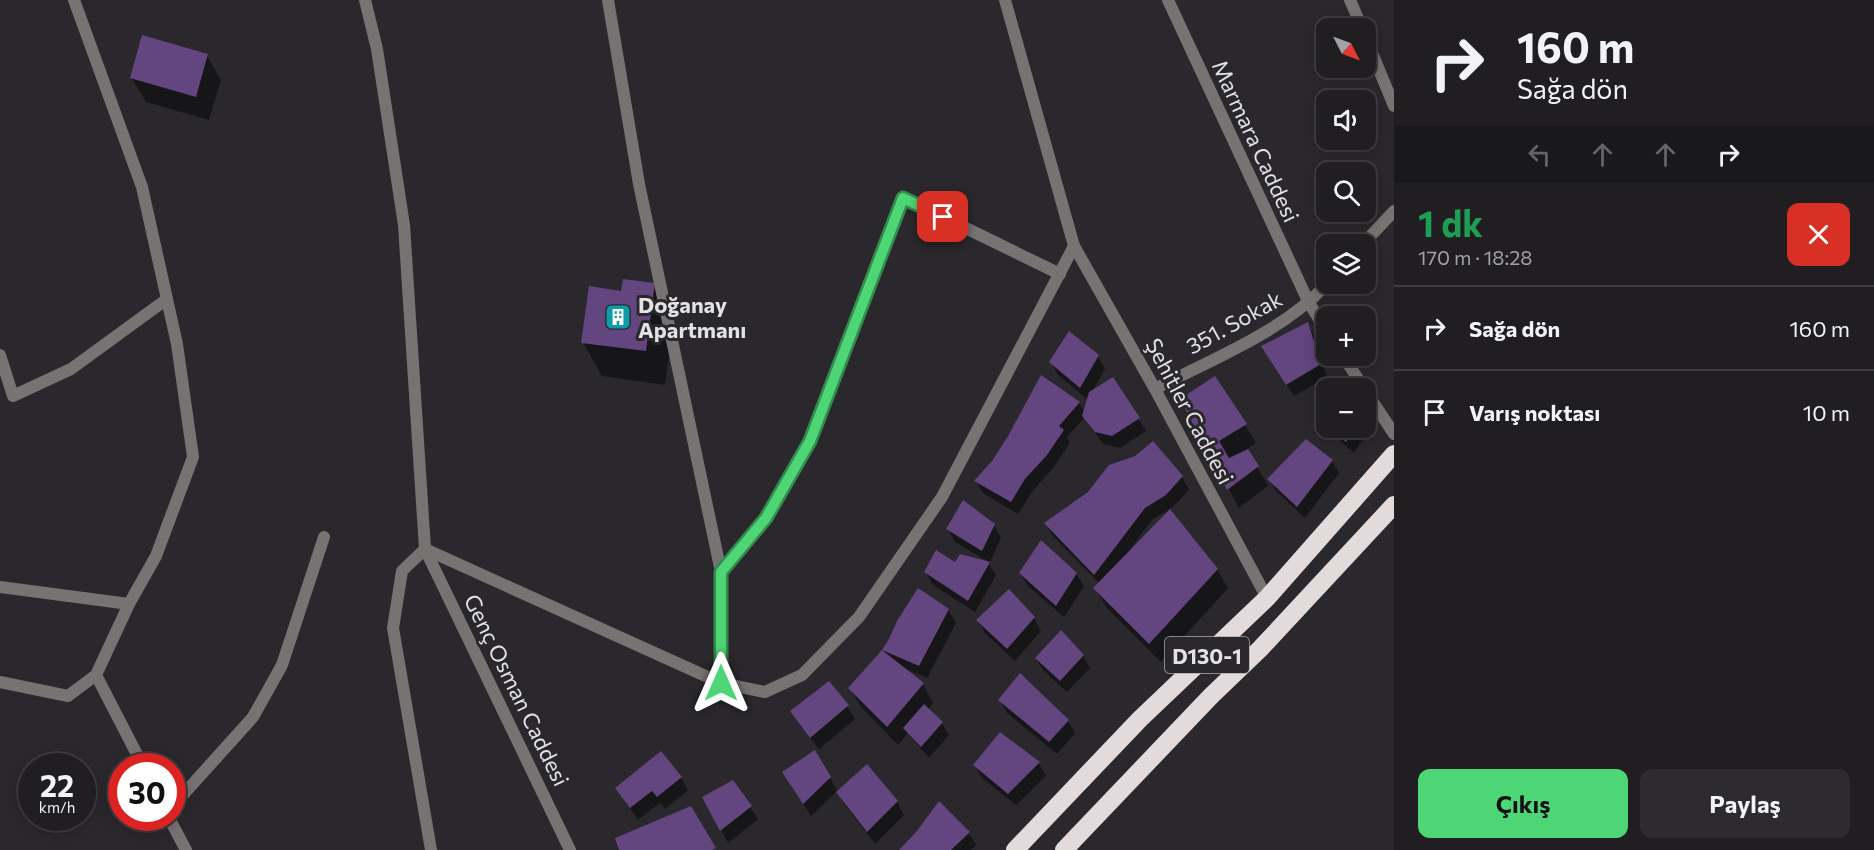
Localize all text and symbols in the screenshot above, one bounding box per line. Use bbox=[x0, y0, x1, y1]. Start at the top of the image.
north arrow bbox=[1316, 18, 1376, 78]
map controls bbox=[1316, 18, 1376, 438]
text: 160 m bbox=[1517, 20, 1635, 72]
icon: right bbox=[1418, 24, 1496, 102]
street label: Marmara Caddesi bbox=[1207, 56, 1305, 226]
text: Sağa dön bbox=[1517, 72, 1628, 105]
button: sound bbox=[1316, 90, 1376, 150]
icon: left bbox=[1523, 138, 1556, 171]
icon: ahead bbox=[1586, 138, 1619, 171]
icon: ahead bbox=[1649, 138, 1682, 171]
icon: right bbox=[1712, 138, 1745, 171]
button: search bbox=[1316, 162, 1376, 222]
pin bbox=[917, 191, 968, 242]
icon: arrive bbox=[926, 200, 959, 233]
text: 1 dk bbox=[1418, 200, 1483, 244]
button: close bbox=[1787, 203, 1850, 266]
button: layers bbox=[1316, 234, 1376, 294]
text: 170 m · 18:28 bbox=[1418, 245, 1532, 269]
street label: 351. Sokak bbox=[1181, 285, 1287, 359]
place label: Doğanay Apartmanı bbox=[638, 291, 746, 343]
building icon: Doğanay Apartmanı bbox=[603, 302, 633, 332]
button: + bbox=[1316, 306, 1376, 366]
icon: right bbox=[1418, 312, 1451, 345]
text: Sağa dön bbox=[1469, 315, 1560, 342]
text: 160 m bbox=[1789, 315, 1850, 342]
street label: Şehitler Caddesi bbox=[1140, 333, 1240, 489]
button: − bbox=[1316, 378, 1376, 438]
icon: arrive bbox=[1418, 396, 1451, 429]
text: Varış noktası bbox=[1469, 399, 1600, 426]
text: 10 m bbox=[1803, 399, 1850, 426]
street label: Genç Osman Caddesi bbox=[459, 590, 575, 790]
road number: D130-1 bbox=[1165, 637, 1249, 673]
position arrow bbox=[689, 651, 753, 715]
speed limit sign: 30 bbox=[108, 753, 186, 831]
text: 22 bbox=[40, 766, 74, 803]
button: Çıkış bbox=[1418, 769, 1628, 838]
button: Paylaş bbox=[1640, 769, 1850, 838]
text: km/h bbox=[39, 798, 75, 816]

